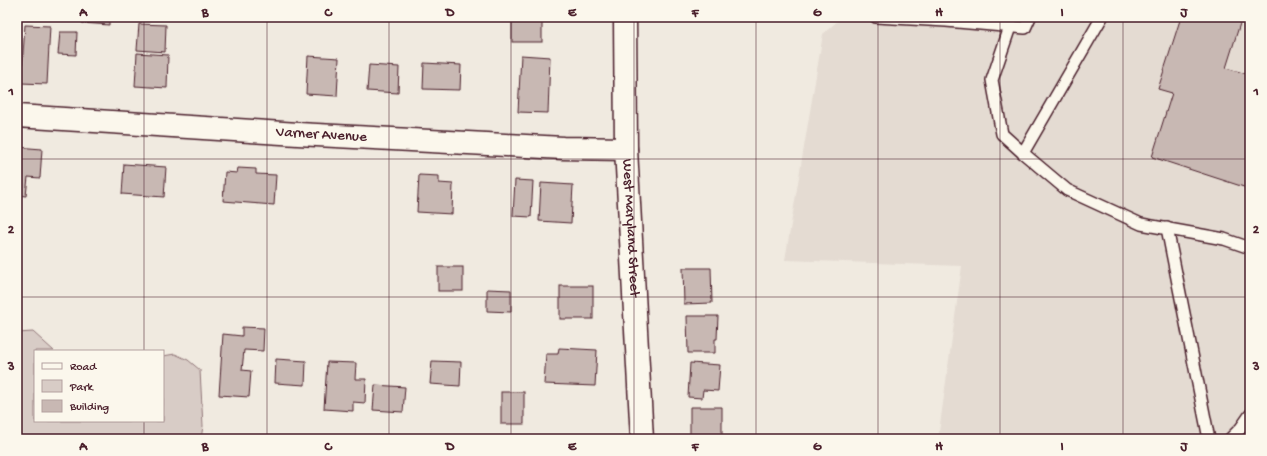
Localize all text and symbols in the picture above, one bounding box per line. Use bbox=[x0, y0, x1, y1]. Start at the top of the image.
text: A bbox=[78, 6, 88, 21]
text: B bbox=[201, 6, 210, 21]
text: C bbox=[323, 6, 333, 21]
text: D bbox=[445, 6, 455, 21]
text: E bbox=[568, 6, 577, 21]
text: F bbox=[691, 6, 700, 21]
text: G bbox=[813, 6, 822, 21]
text: H bbox=[935, 6, 943, 21]
text: I bbox=[1060, 6, 1064, 21]
text: J bbox=[1180, 6, 1189, 21]
text: 1 bbox=[7, 85, 14, 100]
text: 1 bbox=[1252, 85, 1259, 100]
street label: Varner Avenue bbox=[274, 124, 368, 147]
street label: West Maryland Street bbox=[618, 158, 643, 299]
text: 2 bbox=[8, 223, 15, 238]
text: 2 bbox=[1253, 223, 1260, 238]
legend bbox=[34, 350, 164, 422]
text: 3 bbox=[7, 360, 15, 375]
text: 3 bbox=[1252, 360, 1260, 375]
text: Road bbox=[70, 361, 97, 375]
text: Park bbox=[69, 381, 95, 395]
text: Building bbox=[69, 401, 109, 415]
text: A bbox=[78, 440, 88, 455]
text: B bbox=[201, 440, 210, 455]
text: C bbox=[323, 440, 333, 455]
text: D bbox=[445, 440, 455, 455]
text: E bbox=[568, 440, 577, 455]
text: F bbox=[691, 440, 700, 455]
text: G bbox=[813, 440, 822, 455]
text: H bbox=[935, 440, 943, 455]
text: I bbox=[1060, 440, 1064, 455]
text: J bbox=[1180, 440, 1189, 455]

